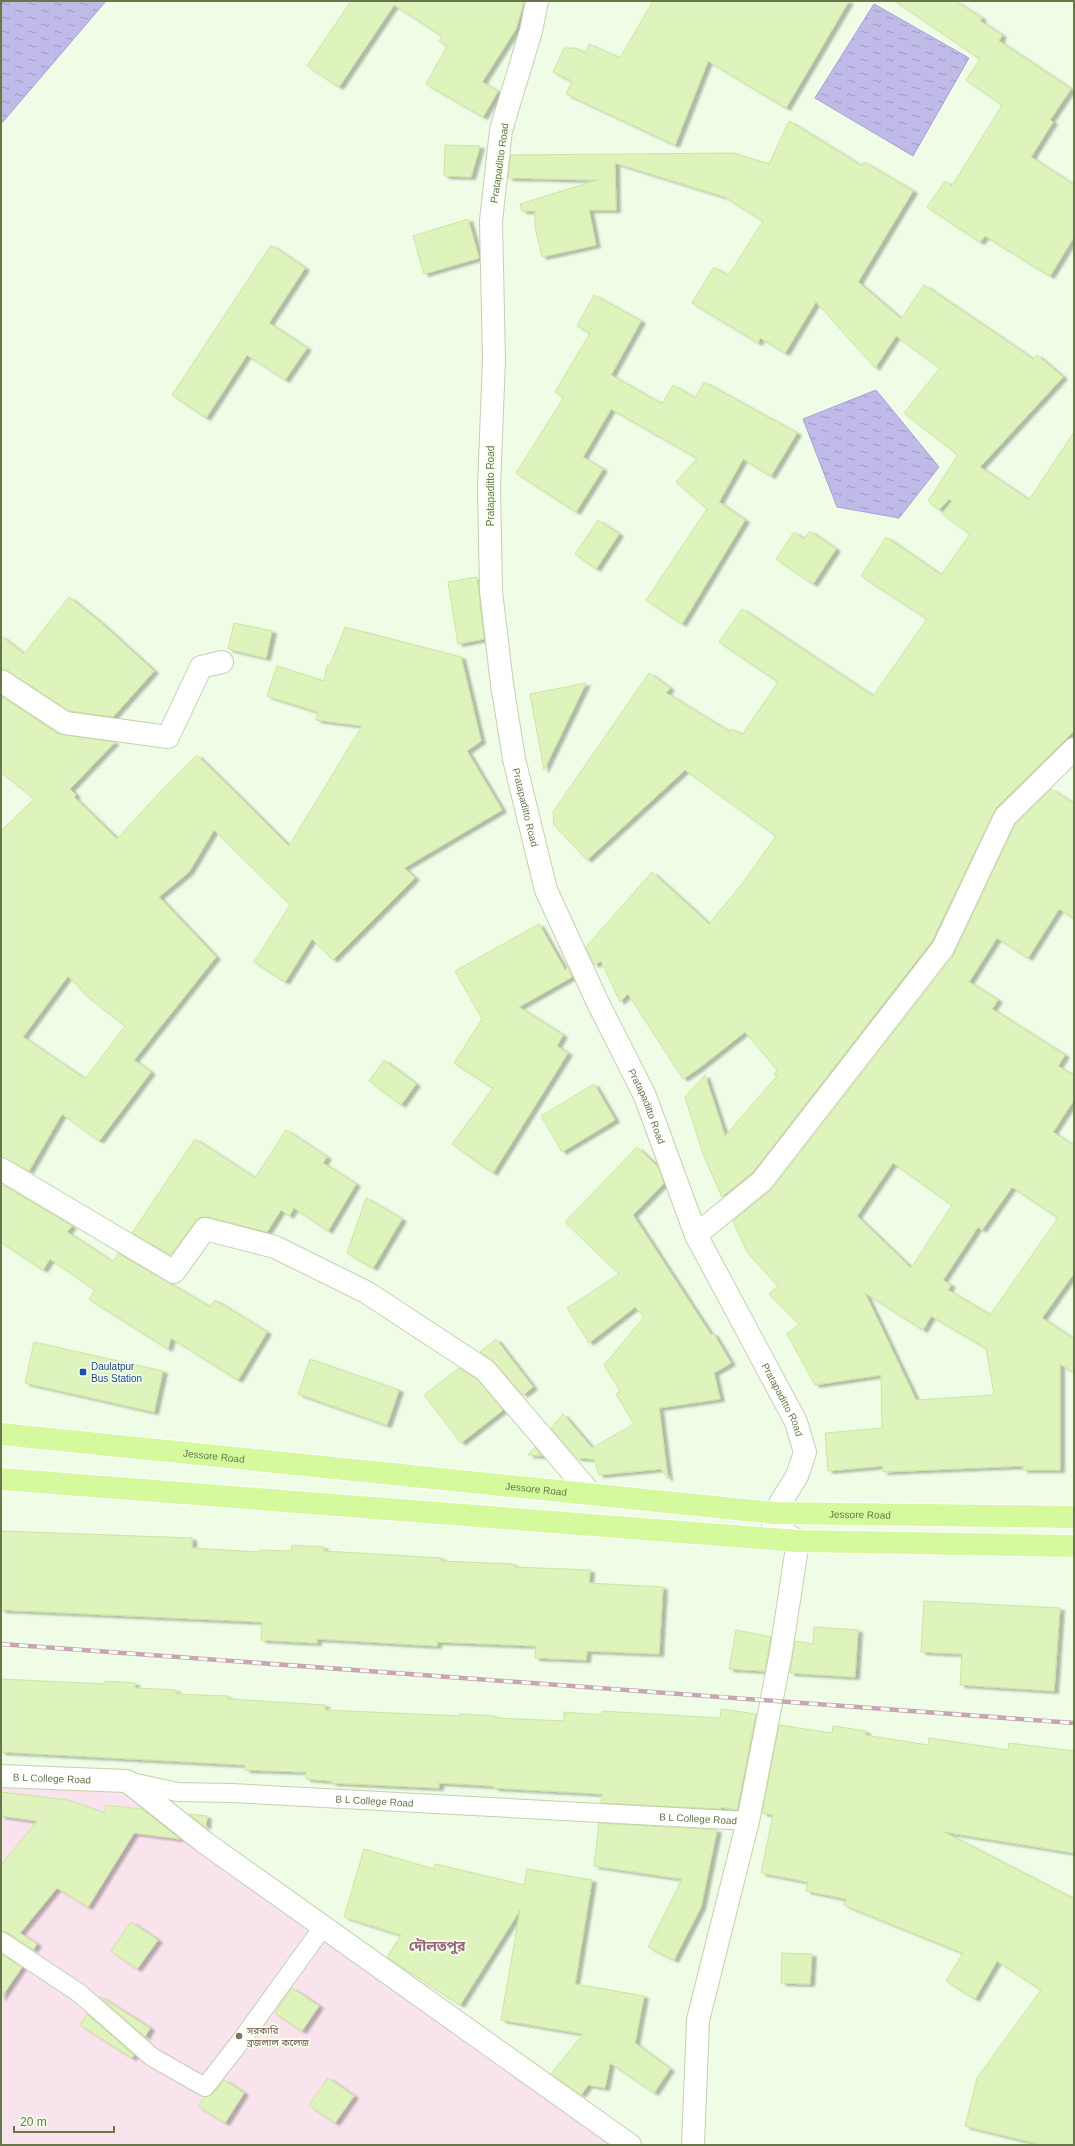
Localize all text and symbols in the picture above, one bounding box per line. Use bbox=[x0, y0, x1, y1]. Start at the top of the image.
street label: Pratapaditto Road bbox=[488, 122, 511, 204]
street label: Pratapaditto Road bbox=[485, 446, 496, 526]
street label: Pratapaditto Road bbox=[510, 767, 540, 848]
street label: Pratapaditto Road bbox=[626, 1067, 667, 1146]
place label: Daulatpur Bus Station bbox=[91, 1361, 142, 1384]
street label: Pratapaditto Road bbox=[759, 1361, 805, 1438]
marker: Daulatpur Bus Station bbox=[78, 1367, 88, 1377]
street label: Jessore Road bbox=[183, 1448, 245, 1465]
street label: Jessore Road bbox=[505, 1481, 567, 1498]
street label: Jessore Road bbox=[829, 1509, 891, 1521]
street label: B L College Road bbox=[13, 1771, 91, 1786]
street label: B L College Road bbox=[335, 1794, 414, 1809]
street label: B L College Road bbox=[659, 1811, 737, 1826]
district label: দৌলতপুর bbox=[409, 1938, 466, 1955]
place label: সরকারি ব্রজলাল কলেজ bbox=[246, 2025, 310, 2048]
marker: সরকারি ব্রজলাল কলেজ bbox=[234, 2031, 244, 2041]
scale bar bbox=[14, 2108, 114, 2134]
text: 20 m bbox=[20, 2115, 47, 2129]

